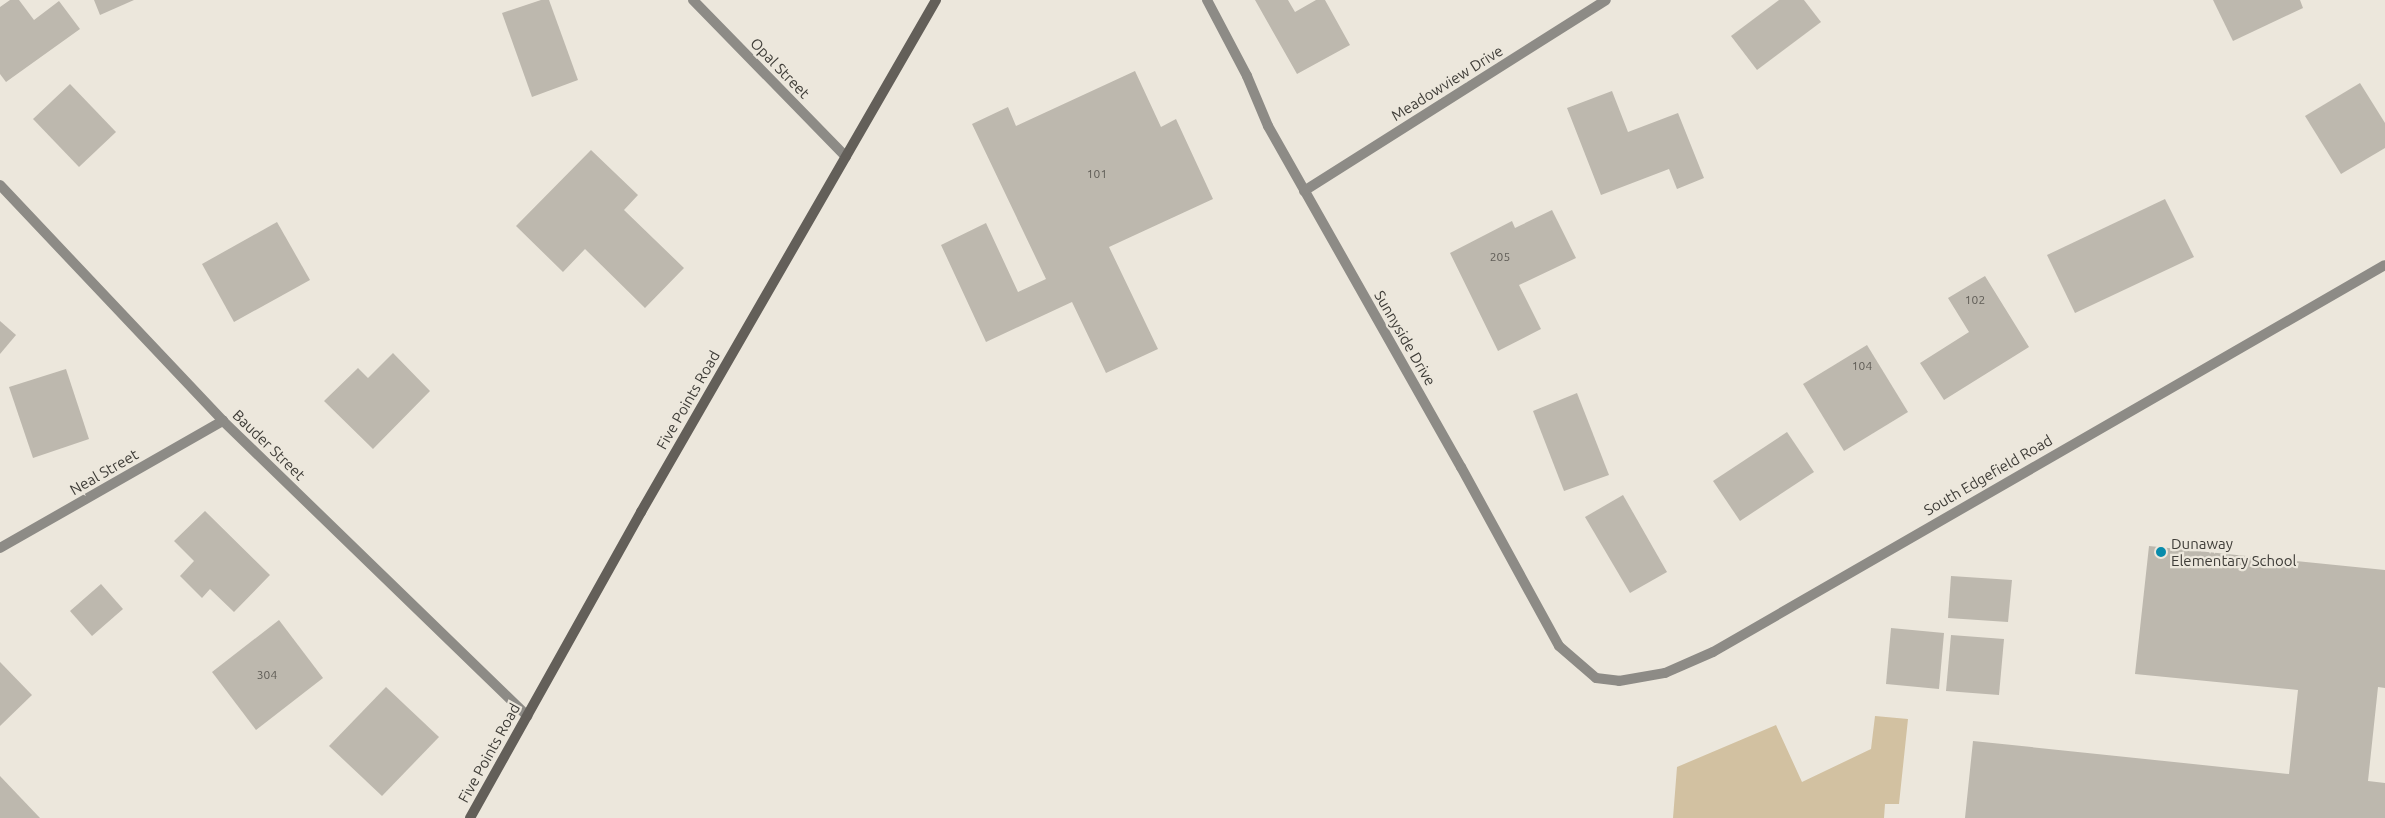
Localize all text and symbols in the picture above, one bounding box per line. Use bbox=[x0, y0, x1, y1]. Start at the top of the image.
street label: Opal Street bbox=[747, 34, 813, 102]
street label: Meadowview Drive bbox=[1388, 41, 1506, 125]
house number: 101 bbox=[1087, 167, 1107, 181]
house number: 205 bbox=[1490, 250, 1510, 264]
street label: Sunnyside Drive bbox=[1371, 287, 1439, 389]
house number: 102 bbox=[1965, 293, 1985, 307]
street label: Five Points Road bbox=[653, 348, 723, 452]
house number: 104 bbox=[1852, 359, 1872, 373]
street label: Bauder Street bbox=[229, 406, 309, 484]
street label: South Edgefield Road bbox=[1921, 431, 2055, 519]
street label: Neal Street bbox=[67, 445, 141, 499]
place label: Dunaway Elementary School bbox=[2171, 534, 2297, 569]
marker: Dunaway Elementary School bbox=[2155, 546, 2167, 558]
house number: 304 bbox=[257, 668, 277, 682]
street label: Five Points Road bbox=[454, 700, 524, 806]

